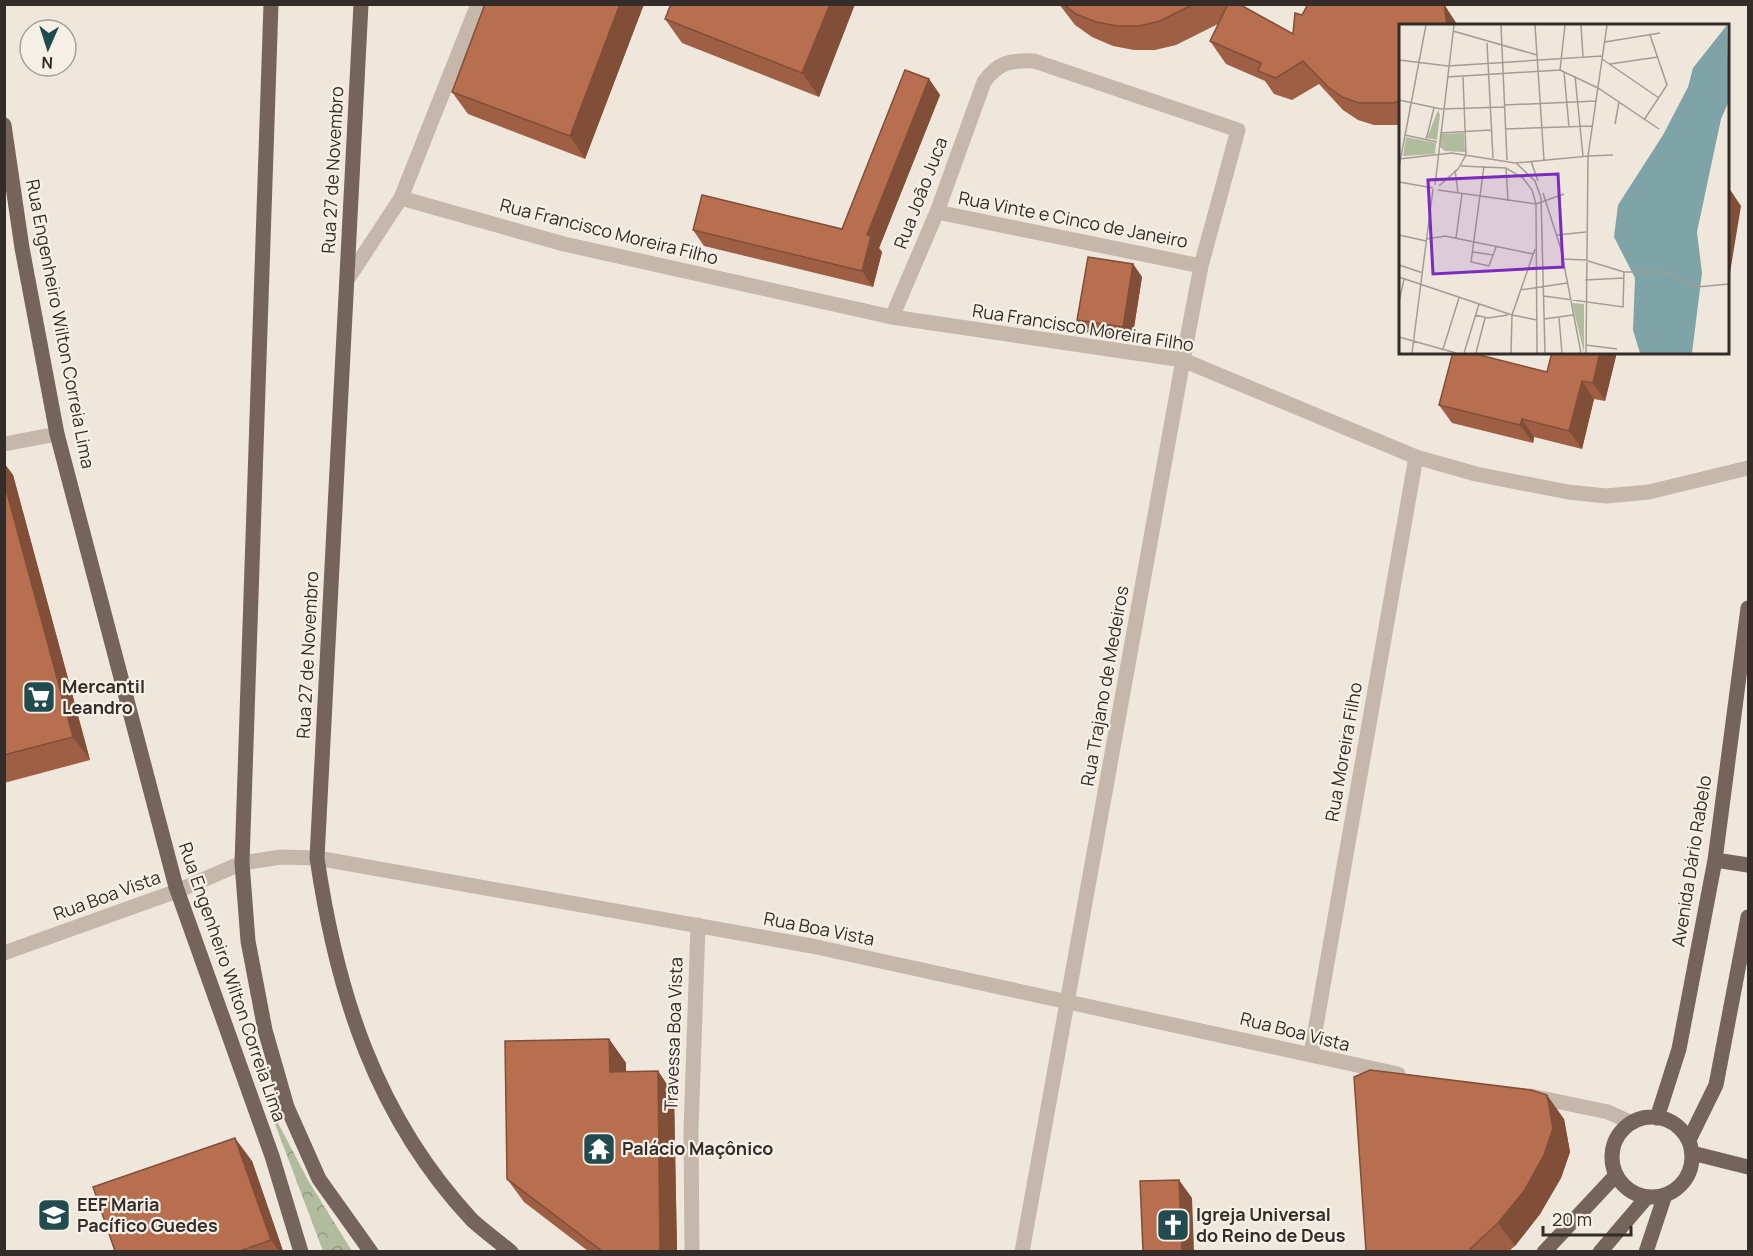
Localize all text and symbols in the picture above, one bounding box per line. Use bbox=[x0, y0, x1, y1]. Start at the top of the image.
north arrow bbox=[18, 18, 78, 78]
inset map bbox=[1399, 24, 1729, 354]
text: N bbox=[41, 52, 54, 74]
street label: Rua 27 de Novembro bbox=[316, 86, 348, 254]
street label: Rua João Juca bbox=[888, 133, 952, 252]
street label: Rua Engenheiro Wilton Correia Lima bbox=[21, 177, 101, 470]
street label: Rua Vinte e Cinco de Janeiro bbox=[956, 185, 1190, 253]
street label: Rua Francisco Moreira Filho bbox=[498, 192, 721, 270]
street label: Rua Francisco Moreira Filho bbox=[971, 298, 1196, 356]
street label: Rua 27 de Novembro bbox=[291, 571, 323, 739]
street label: Rua Trajano de Medeiros bbox=[1075, 584, 1133, 788]
place label: Mercantil Leandro bbox=[62, 674, 145, 719]
supermarket icon: Mercantil Leandro bbox=[21, 679, 57, 715]
street label: Rua Moreira Filho bbox=[1319, 680, 1367, 823]
street label: Avenida Dário Rabelo bbox=[1666, 773, 1716, 948]
street label: Rua Engenheiro Wilton Correia Lima bbox=[174, 839, 292, 1125]
street label: Rua Boa Vista bbox=[50, 865, 164, 926]
street label: Rua Boa Vista bbox=[762, 906, 877, 951]
street label: Travessa Boa Vista bbox=[658, 957, 688, 1111]
street label: Rua Boa Vista bbox=[1238, 1006, 1353, 1056]
temple icon: Palácio Maçônico bbox=[581, 1131, 617, 1167]
place label: Palácio Maçônico bbox=[622, 1136, 773, 1160]
place label: EEF Maria Pacífico Guedes bbox=[77, 1192, 218, 1237]
school or university icon: EEF Maria Pacífico Guedes bbox=[36, 1197, 72, 1233]
scale bar bbox=[1543, 1199, 1632, 1237]
place label: Igreja Universal do Reino de Deus bbox=[1196, 1202, 1346, 1247]
church icon: Igreja Universal do Reino de Deus bbox=[1155, 1207, 1191, 1243]
text: 20 m bbox=[1552, 1207, 1592, 1231]

